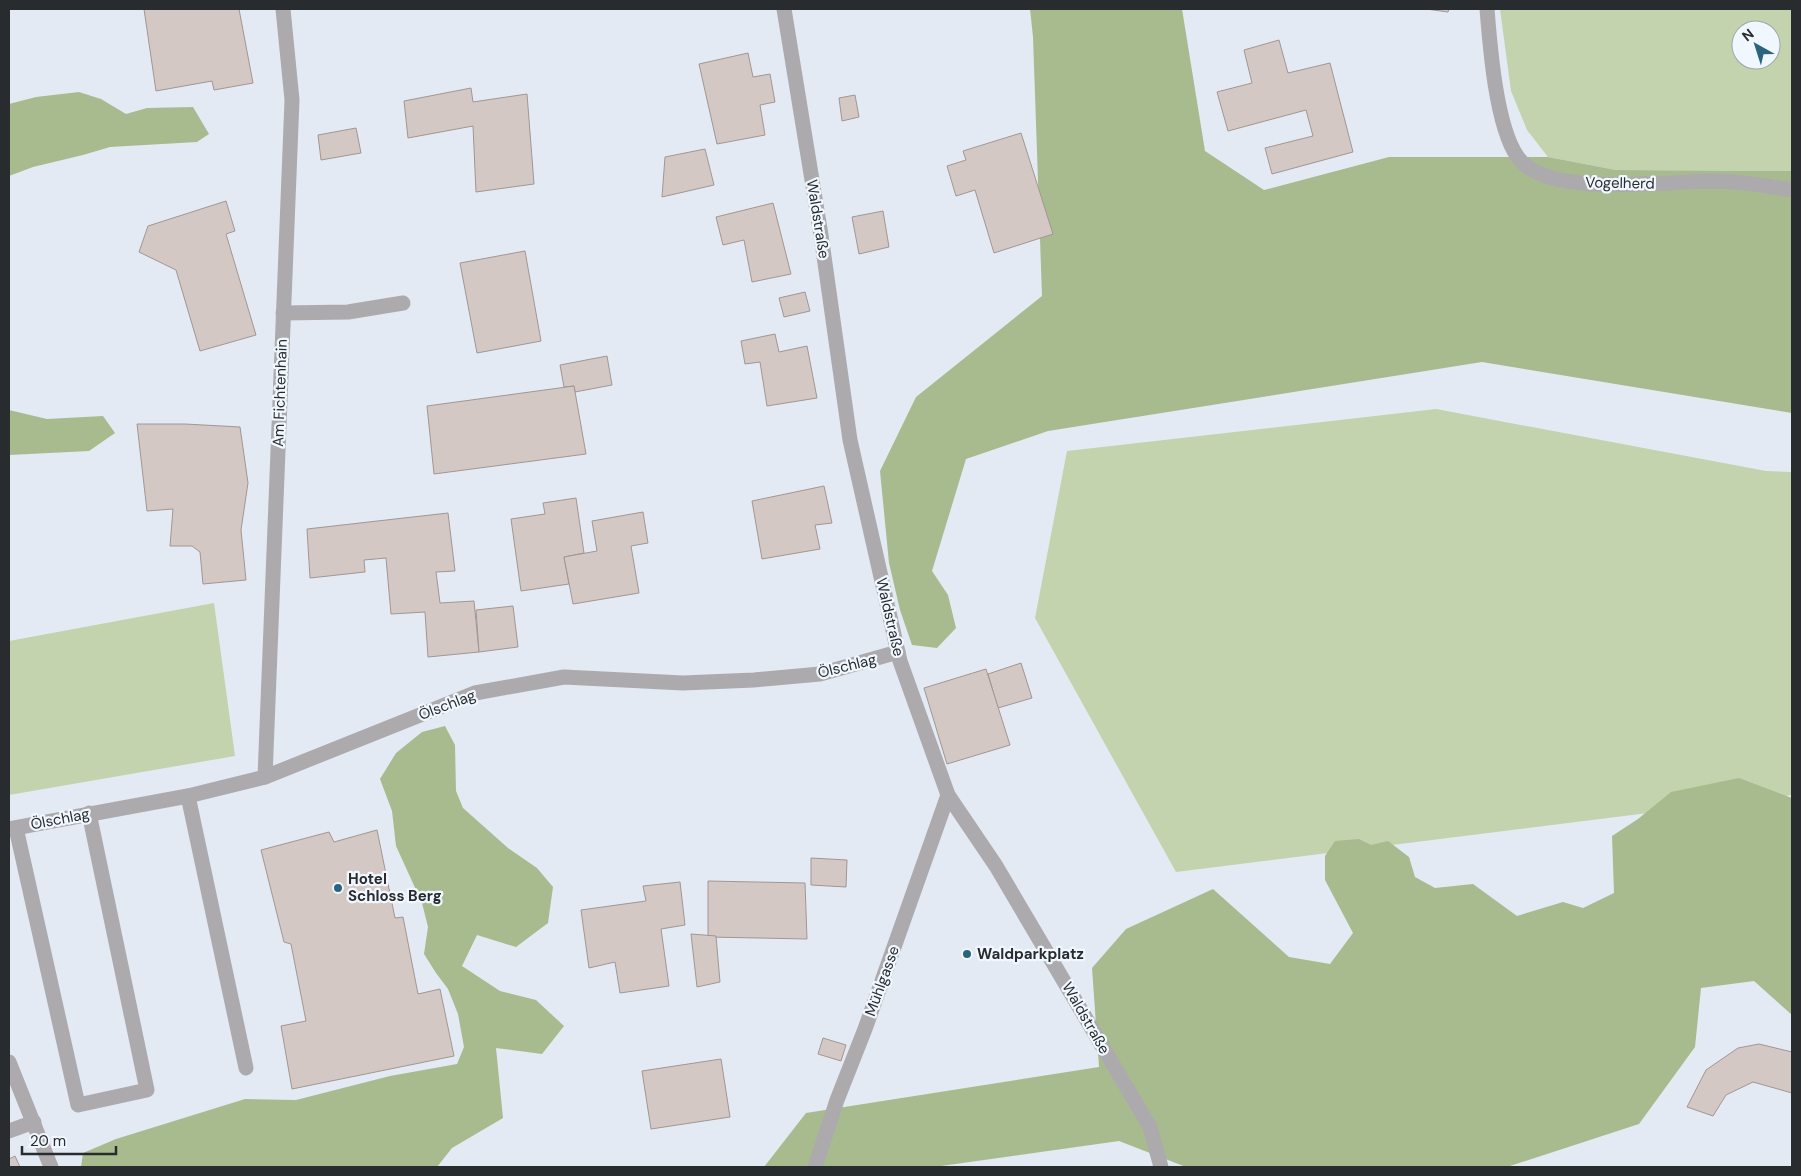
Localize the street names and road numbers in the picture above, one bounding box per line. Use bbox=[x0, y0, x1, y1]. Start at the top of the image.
street label: Vogelherd bbox=[1585, 172, 1655, 194]
street label: Waldstraße bbox=[802, 178, 834, 260]
street label: Am Fichtenhain bbox=[268, 339, 292, 447]
street label: Waldstraße bbox=[871, 576, 909, 658]
street label: Ölschlag bbox=[816, 649, 878, 683]
street label: Ölschlag bbox=[416, 685, 478, 725]
street label: Ölschlag bbox=[29, 803, 91, 835]
street label: Mühlgasse bbox=[860, 943, 904, 1019]
street label: Waldstraße bbox=[1057, 978, 1115, 1058]

